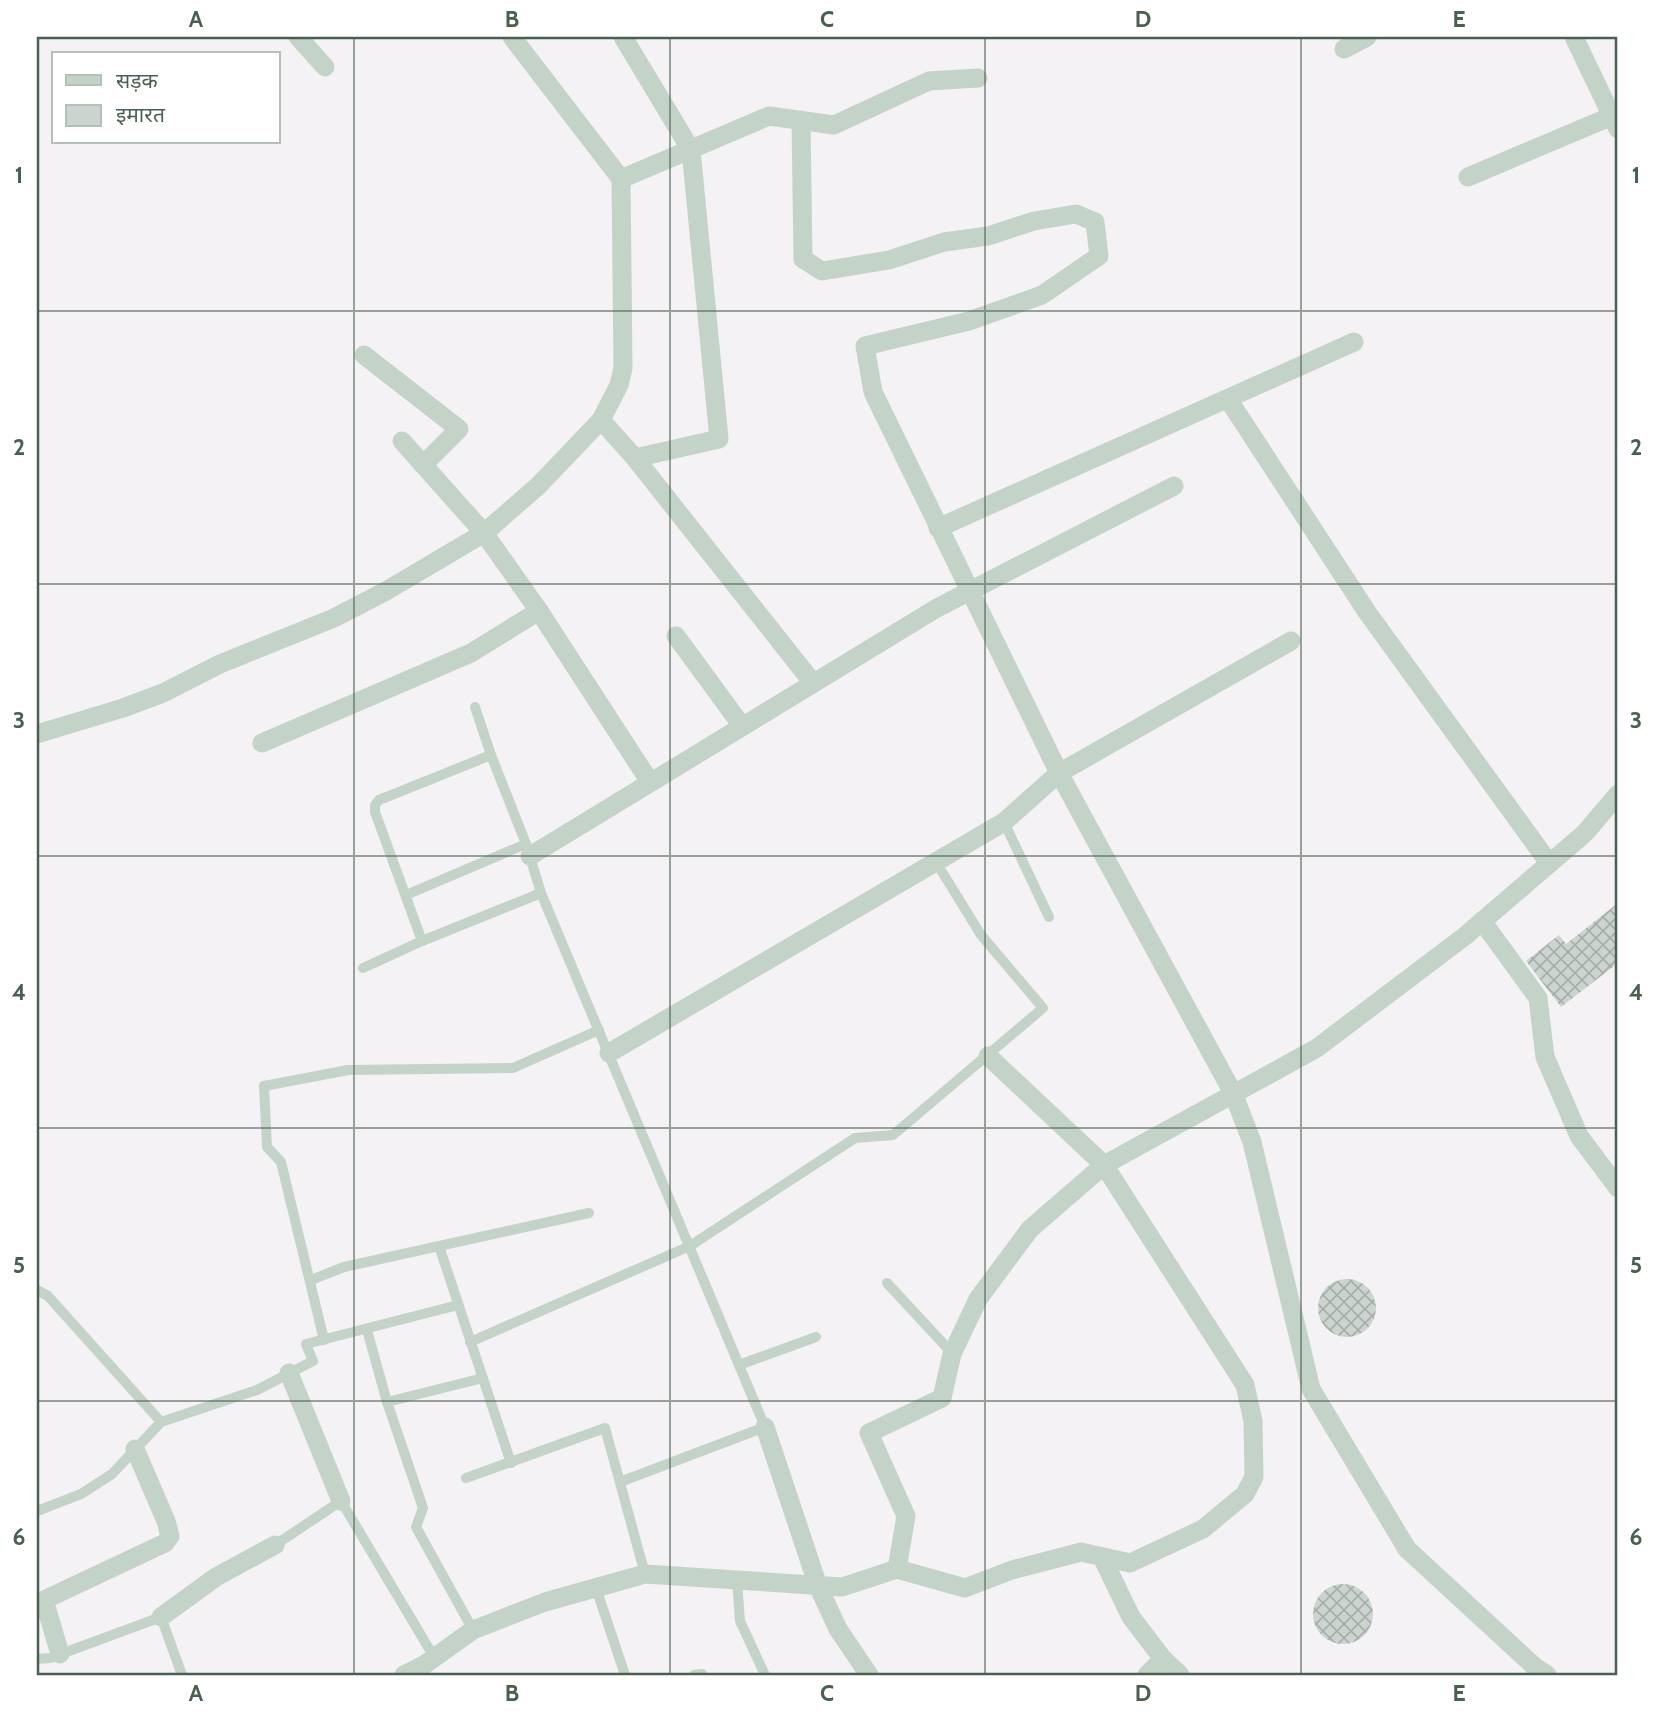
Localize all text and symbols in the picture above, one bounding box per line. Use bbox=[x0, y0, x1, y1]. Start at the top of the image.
text: A bbox=[189, 5, 204, 33]
text: B bbox=[505, 5, 519, 33]
text: C bbox=[820, 5, 834, 33]
text: D bbox=[1135, 5, 1151, 33]
text: E bbox=[1452, 5, 1466, 33]
legend bbox=[52, 52, 280, 144]
text: सड़क bbox=[116, 68, 158, 93]
text: इमारत bbox=[116, 102, 166, 127]
text: 1 bbox=[15, 161, 23, 189]
text: 1 bbox=[1632, 161, 1640, 189]
text: 2 bbox=[13, 433, 25, 461]
text: 2 bbox=[1630, 433, 1642, 461]
text: 3 bbox=[13, 706, 25, 734]
text: 3 bbox=[1630, 706, 1642, 734]
text: 4 bbox=[12, 978, 26, 1006]
text: 4 bbox=[1629, 978, 1643, 1006]
text: 5 bbox=[13, 1251, 25, 1279]
text: 5 bbox=[1630, 1251, 1642, 1279]
text: 6 bbox=[13, 1523, 25, 1551]
text: 6 bbox=[1630, 1523, 1642, 1551]
text: A bbox=[189, 1679, 204, 1707]
text: B bbox=[505, 1679, 519, 1707]
text: C bbox=[820, 1679, 834, 1707]
text: D bbox=[1135, 1679, 1151, 1707]
text: E bbox=[1452, 1679, 1466, 1707]

